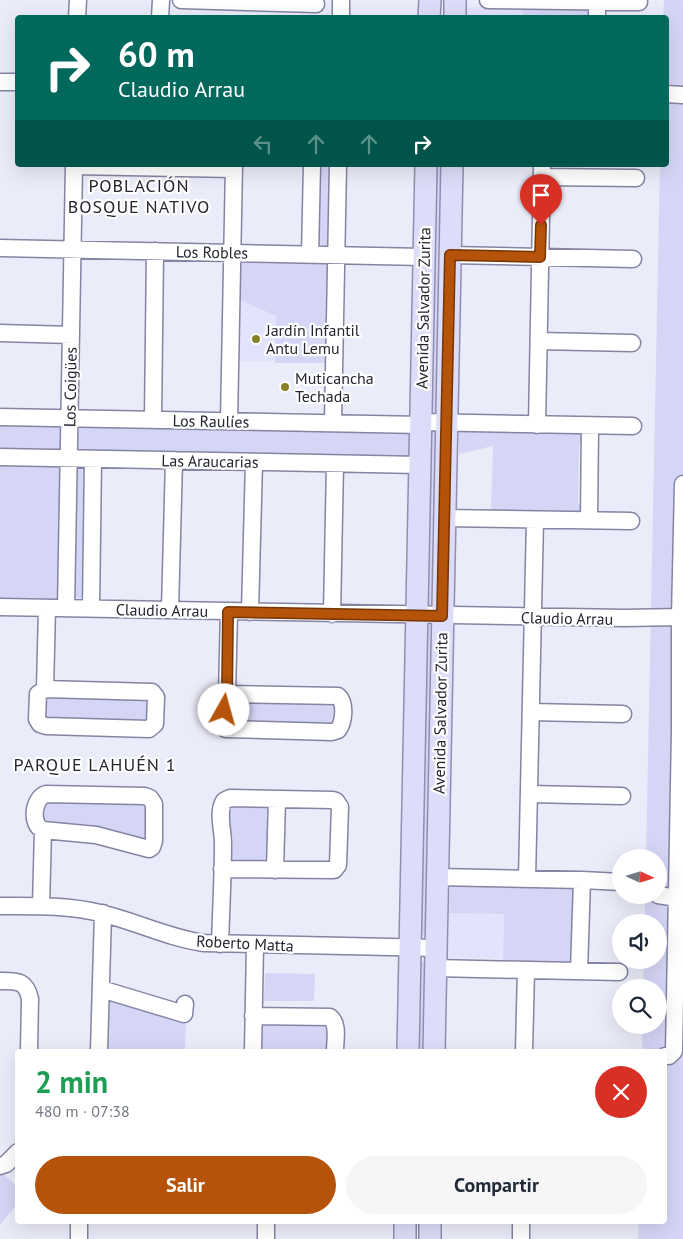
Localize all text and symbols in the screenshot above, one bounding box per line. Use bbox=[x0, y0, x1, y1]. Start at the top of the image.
text: 60 m bbox=[118, 31, 195, 77]
icon: right bbox=[35, 35, 100, 100]
text: Claudio Arrau bbox=[118, 75, 245, 103]
icon: left bbox=[249, 130, 277, 158]
icon: ahead bbox=[302, 130, 330, 158]
icon: ahead bbox=[355, 130, 383, 158]
icon: right bbox=[408, 130, 436, 158]
district label: POBLACIÓN BOSQUE NATIVO bbox=[68, 174, 210, 218]
pin bbox=[520, 174, 562, 225]
icon: arrive bbox=[527, 181, 555, 209]
street label: Avenida Salvador Zurita bbox=[412, 227, 434, 389]
street label: Los Robles bbox=[176, 241, 249, 263]
place label: Jardín Infantil Antu Lemu bbox=[265, 320, 360, 358]
marker: Jardín Infantil Antu Lemu bbox=[250, 333, 262, 345]
street label: Los Coigües bbox=[59, 346, 81, 427]
place label: Muticancha Techada bbox=[295, 368, 374, 406]
marker: Muticancha Techada bbox=[279, 381, 291, 393]
street label: Los Raulíes bbox=[173, 410, 250, 432]
street label: Las Araucarias bbox=[161, 450, 259, 472]
street label: Claudio Arrau bbox=[116, 599, 208, 621]
street label: Claudio Arrau bbox=[521, 607, 613, 629]
street label: Avenida Salvador Zurita bbox=[429, 632, 451, 794]
position arrow bbox=[197, 683, 249, 735]
district label: PARQUE LAHUÉN 1 bbox=[13, 753, 177, 776]
north arrow bbox=[612, 849, 668, 904]
map controls bbox=[612, 849, 667, 1034]
button: sound bbox=[612, 914, 667, 969]
street label: Roberto Matta bbox=[196, 930, 294, 956]
button: search bbox=[612, 979, 667, 1034]
text: 2 min bbox=[35, 1062, 108, 1101]
button: close bbox=[595, 1066, 647, 1118]
text: 480 m · 07:38 bbox=[35, 1101, 130, 1121]
button: Salir bbox=[35, 1156, 336, 1214]
button: Compartir bbox=[346, 1156, 647, 1214]

